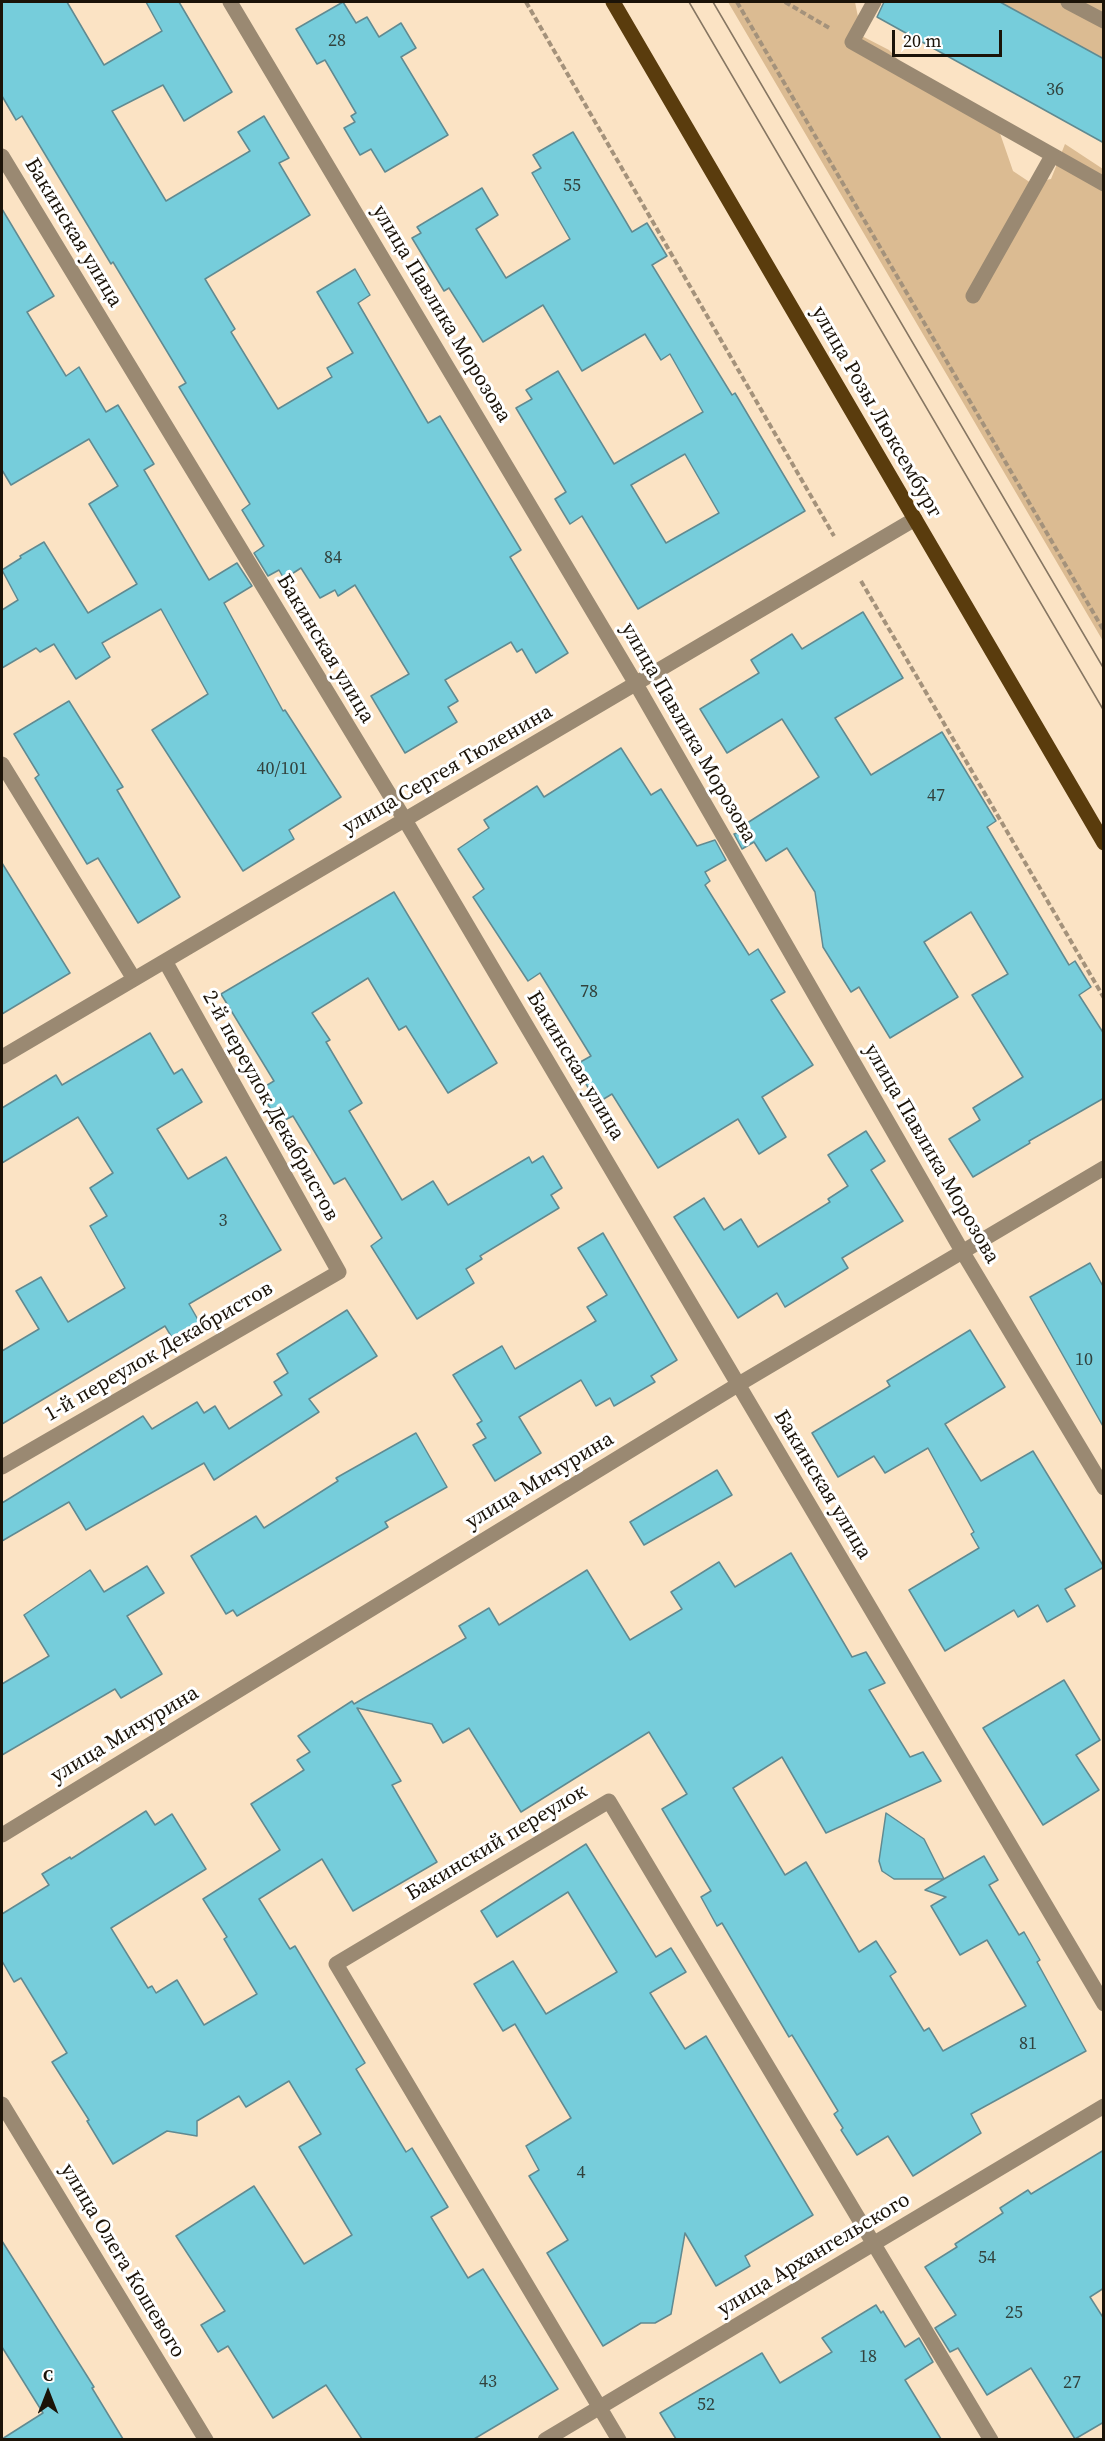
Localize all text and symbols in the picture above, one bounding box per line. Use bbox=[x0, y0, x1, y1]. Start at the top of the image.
scale bar bbox=[895, 18, 1004, 56]
text: 20 m bbox=[903, 28, 941, 53]
house number: 28 bbox=[328, 30, 346, 52]
house number: 36 bbox=[1046, 79, 1064, 101]
street label: Бакинская улица bbox=[19, 154, 127, 312]
house number: 55 bbox=[563, 175, 581, 197]
street label: улица Павлика Морозова bbox=[366, 201, 516, 427]
street label: улица Розы Люксембург bbox=[805, 302, 947, 522]
house number: 84 bbox=[324, 547, 342, 569]
street label: Бакинская улица bbox=[271, 570, 379, 728]
street label: улица Павлика Морозова bbox=[615, 619, 761, 847]
street label: улица Сергея Тюленина bbox=[339, 700, 557, 840]
house number: 40/101 bbox=[257, 758, 307, 780]
house number: 47 bbox=[927, 785, 945, 807]
house number: 78 bbox=[580, 981, 598, 1003]
street label: 2-й переулок Декабристов bbox=[196, 987, 344, 1225]
street label: Бакинская улица bbox=[521, 987, 629, 1145]
street label: улица Павлика Морозова bbox=[858, 1040, 1004, 1268]
house number: 3 bbox=[219, 1210, 227, 1232]
street label: 1-й переулок Декабристов bbox=[41, 1276, 277, 1428]
house number: 10 bbox=[1075, 1349, 1093, 1371]
street label: Бакинская улица bbox=[768, 1406, 876, 1564]
street label: улица Мичурина bbox=[461, 1427, 619, 1535]
street label: улица Мичурина bbox=[46, 1681, 204, 1789]
street label: Бакинский переулок bbox=[402, 1779, 592, 1907]
house number: 81 bbox=[1019, 2033, 1037, 2055]
street label: улица Олега Кошевого bbox=[54, 2159, 190, 2363]
house number: 4 bbox=[577, 2162, 585, 2184]
street label: улица Архангельского bbox=[713, 2188, 915, 2322]
house number: 54 bbox=[978, 2247, 996, 2269]
house number: 25 bbox=[1005, 2302, 1023, 2324]
house number: 18 bbox=[859, 2346, 877, 2368]
north arrow bbox=[18, 2363, 78, 2423]
text: С bbox=[43, 2364, 53, 2386]
house number: 43 bbox=[479, 2371, 497, 2393]
house number: 27 bbox=[1063, 2372, 1081, 2394]
house number: 52 bbox=[697, 2394, 715, 2416]

